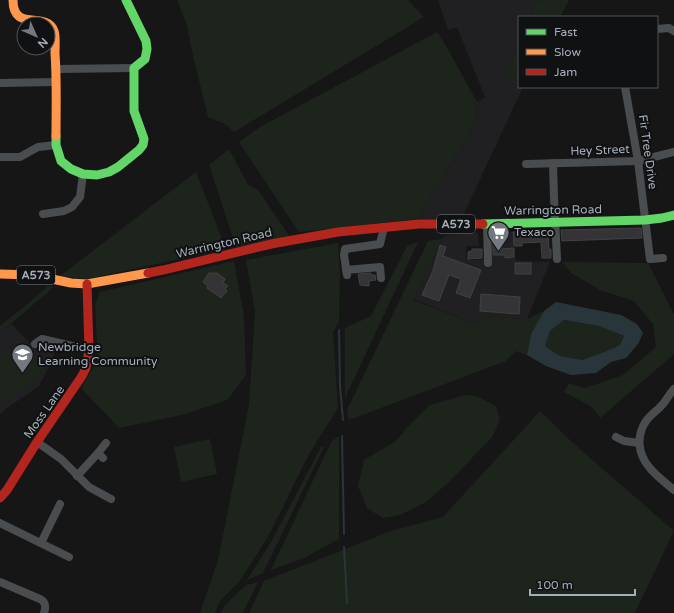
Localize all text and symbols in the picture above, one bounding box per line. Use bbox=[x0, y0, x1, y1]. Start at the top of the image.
north arrow bbox=[16, 16, 56, 56]
legend bbox=[518, 16, 658, 88]
text: Fast bbox=[554, 25, 578, 39]
text: N bbox=[35, 35, 50, 50]
text: Slow bbox=[554, 45, 581, 59]
text: Jam bbox=[554, 65, 577, 79]
street label: Fir Tree Drive bbox=[636, 114, 660, 190]
street label: Hey Street bbox=[570, 142, 630, 158]
street label: Warrington Road bbox=[504, 202, 602, 218]
road number: A573 bbox=[437, 215, 475, 233]
supermarket icon: Texaco bbox=[485, 219, 511, 252]
street label: Warrington Road bbox=[175, 225, 273, 261]
place label: Texaco bbox=[514, 225, 554, 239]
road number: A573 bbox=[17, 266, 55, 284]
place label: Newbridge Learning Community bbox=[38, 340, 158, 368]
school or university icon: Newbridge Learning Community bbox=[10, 341, 36, 374]
street label: Moss Lane bbox=[21, 383, 67, 441]
scale bar bbox=[530, 571, 635, 597]
text: 100 m bbox=[536, 578, 573, 592]

